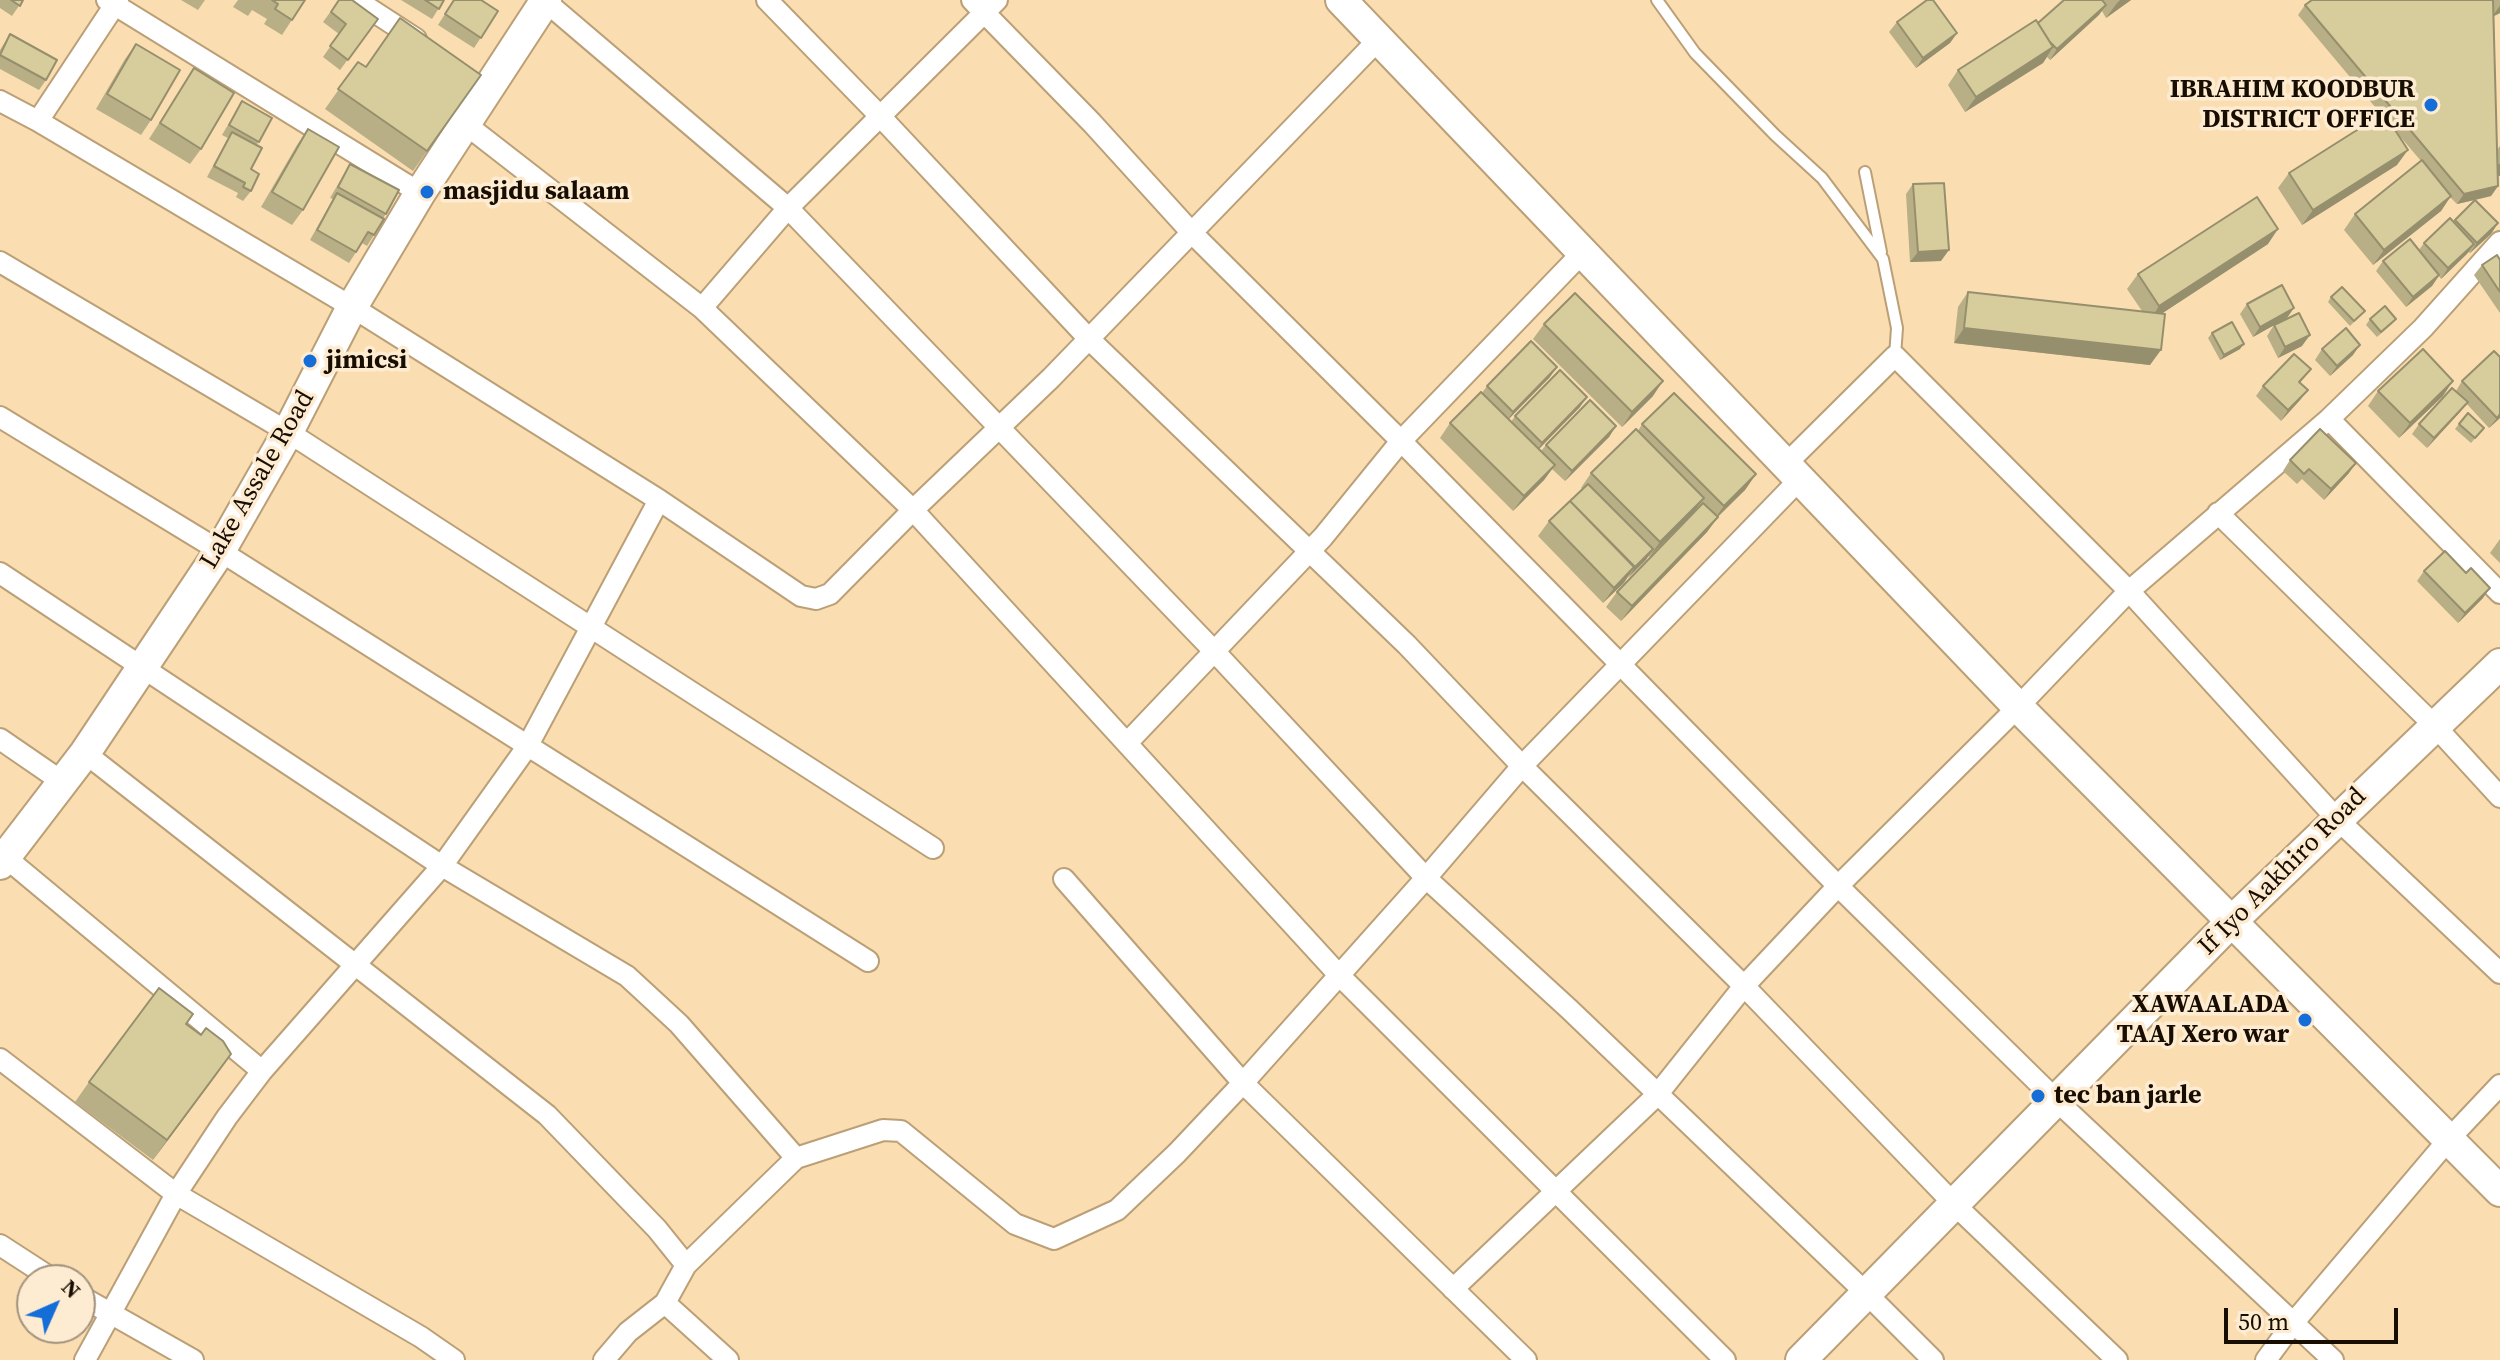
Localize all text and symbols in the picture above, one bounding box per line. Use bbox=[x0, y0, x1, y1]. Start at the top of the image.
place label: IBRAHIM KOODBUR DISTRICT OFFICE bbox=[2170, 74, 2415, 136]
marker: IBRAHIM KOODBUR DISTRICT OFFICE bbox=[2422, 96, 2440, 114]
place label: masjidu salaam bbox=[443, 176, 630, 208]
marker: masjidu salaam bbox=[418, 183, 436, 201]
place label: jimicsi bbox=[326, 345, 407, 377]
marker: jimicsi bbox=[301, 352, 319, 370]
street label: Lake Assale Road bbox=[194, 385, 322, 575]
street label: If Iyo Aakhiro Road bbox=[2193, 782, 2373, 962]
place label: XAWAALADA TAAJ Xero war bbox=[2117, 989, 2289, 1050]
marker: XAWAALADA TAAJ Xero war bbox=[2296, 1011, 2314, 1029]
place label: tec ban jarle bbox=[2054, 1080, 2202, 1112]
marker: tec ban jarle bbox=[2029, 1087, 2047, 1105]
north arrow bbox=[16, 1264, 96, 1344]
text: N bbox=[55, 1272, 88, 1305]
scale bar bbox=[2228, 1292, 2402, 1342]
text: 50 m bbox=[2238, 1305, 2289, 1338]

